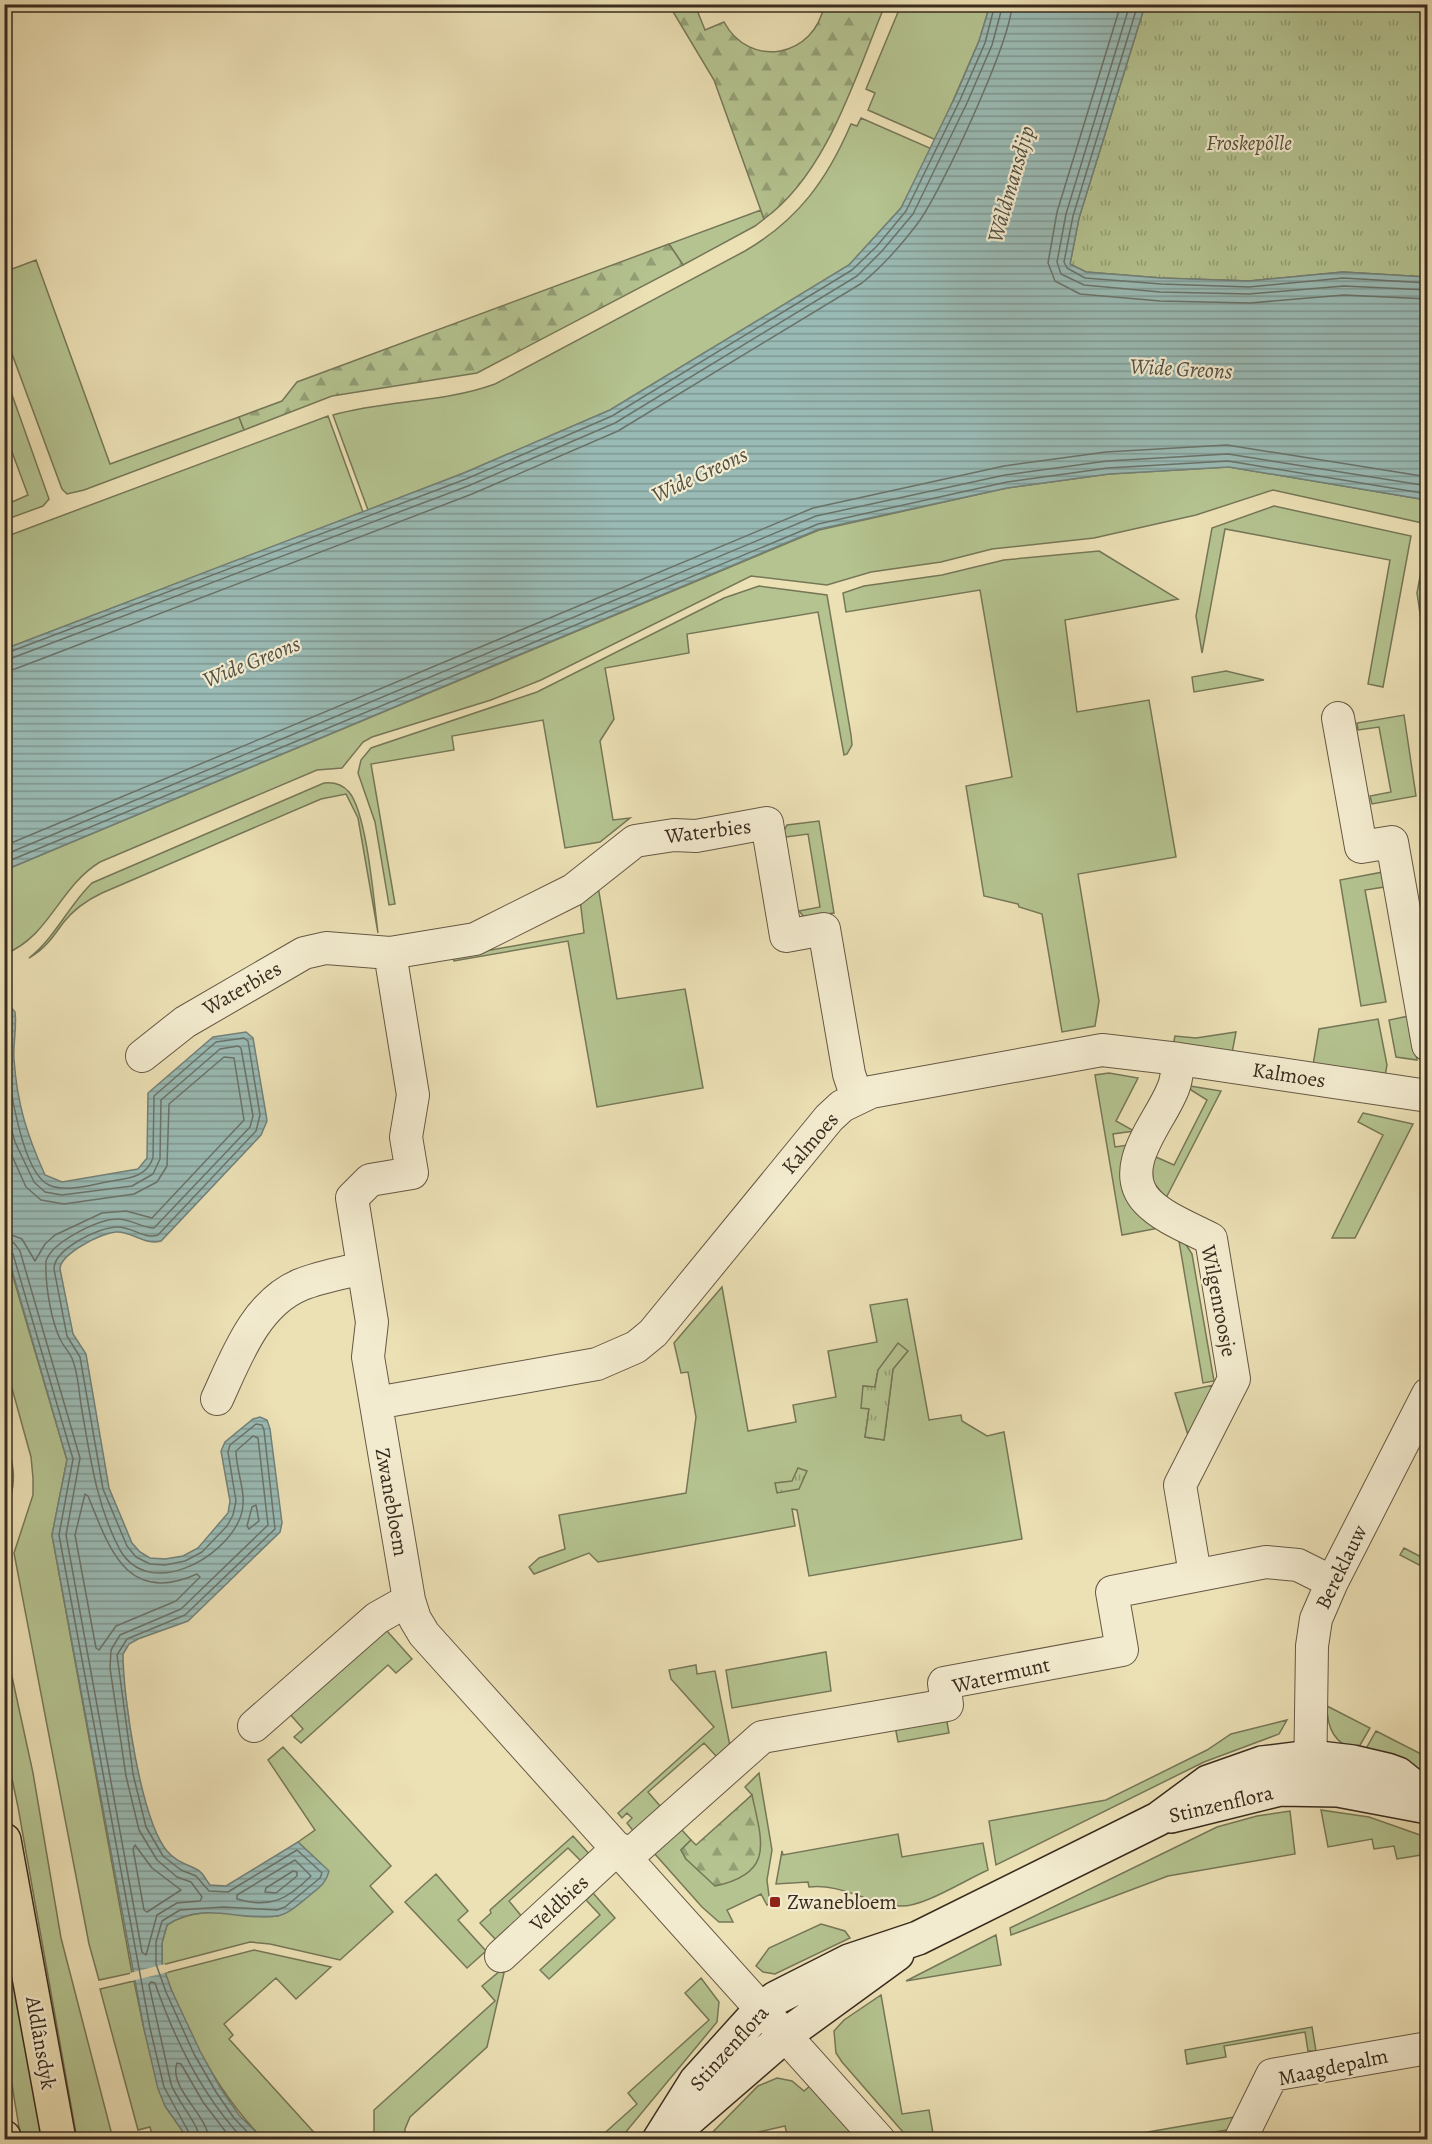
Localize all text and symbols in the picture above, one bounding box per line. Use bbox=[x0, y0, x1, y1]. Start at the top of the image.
water label: Wâldmansdjip bbox=[980, 122, 1042, 246]
park label: Froskepôlle bbox=[1206, 129, 1292, 157]
water label: Wide Greons bbox=[1129, 351, 1234, 387]
water label: Wide Greons bbox=[647, 439, 753, 510]
water label: Wide Greons bbox=[198, 629, 305, 695]
street label: Waterbies bbox=[662, 812, 753, 850]
street label: Waterbies bbox=[197, 954, 286, 1022]
street label: Kalmoes bbox=[1250, 1055, 1328, 1095]
street label: Kalmoes bbox=[775, 1106, 845, 1180]
street label: Wilgenroosje bbox=[1194, 1242, 1244, 1359]
street label: Zwanebloem bbox=[369, 1445, 415, 1559]
street label: Bereklauw bbox=[1309, 1520, 1373, 1614]
street label: Watermunt bbox=[948, 1650, 1053, 1700]
street label: Stinzenflora bbox=[1166, 1778, 1276, 1830]
street label: Veldbies bbox=[523, 1868, 595, 1938]
place label: Zwanebloem bbox=[787, 1888, 897, 1916]
marker: Zwanebloem bbox=[768, 1895, 782, 1909]
street label: Aldlânsdyk bbox=[19, 1993, 63, 2092]
street label: Stinzenflora bbox=[683, 1999, 775, 2097]
street label: Maagdepalm bbox=[1275, 2042, 1391, 2092]

